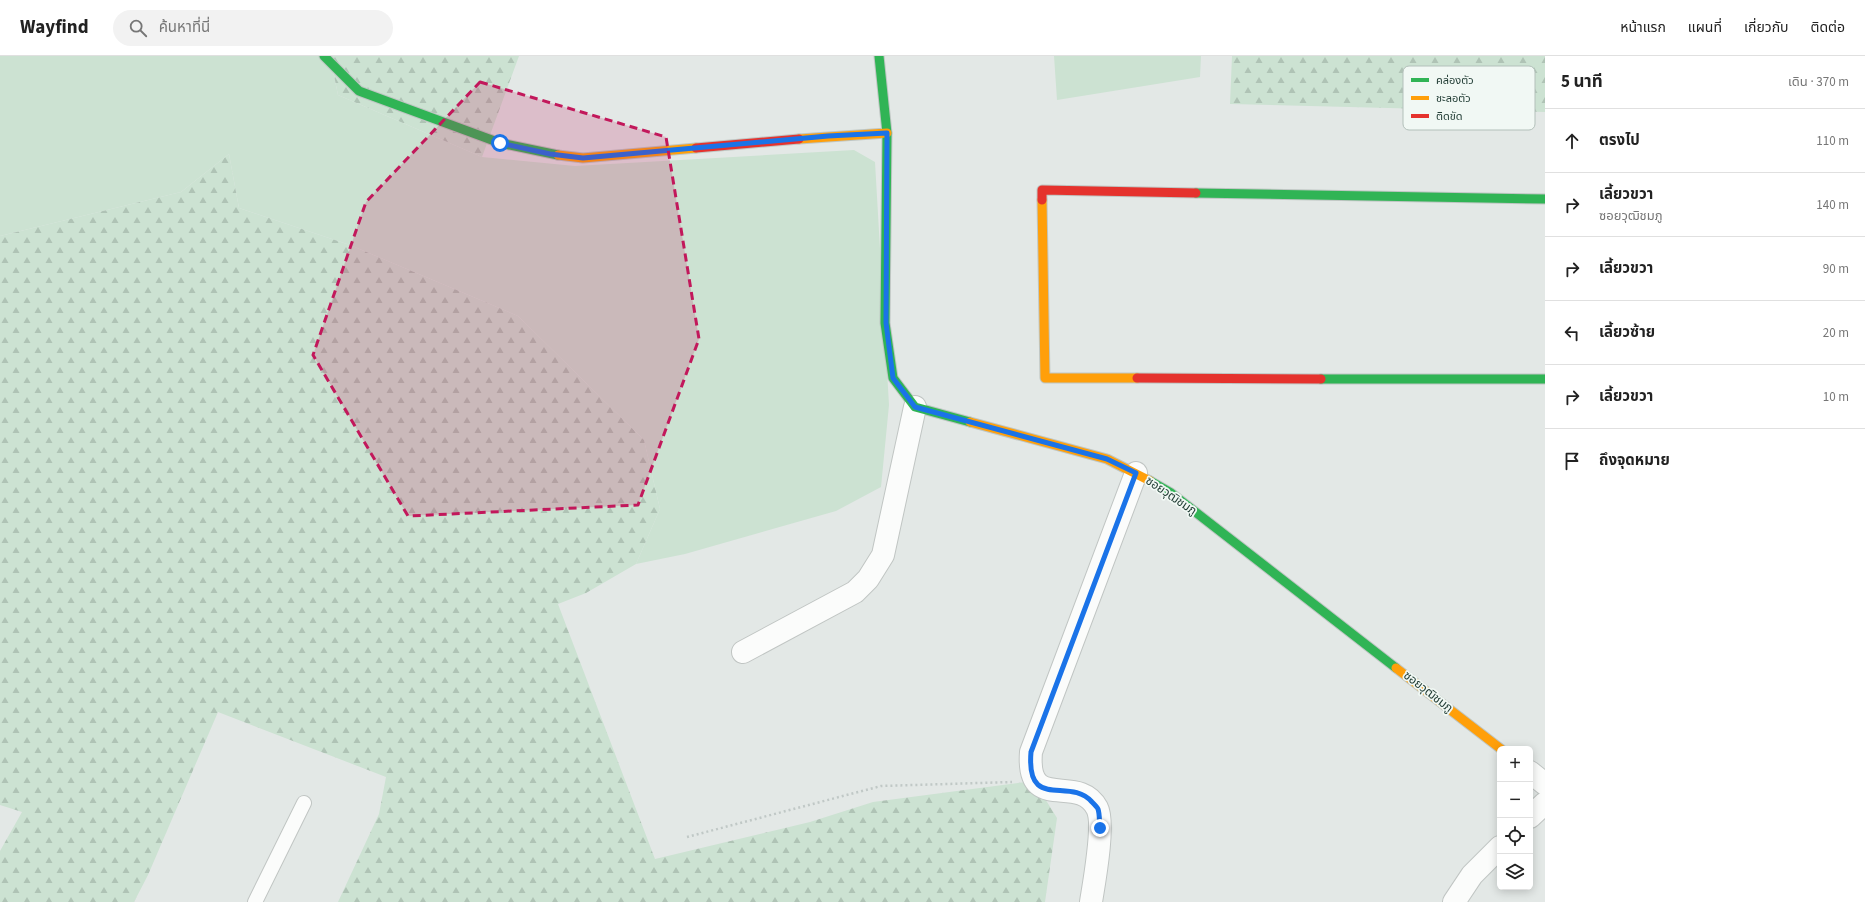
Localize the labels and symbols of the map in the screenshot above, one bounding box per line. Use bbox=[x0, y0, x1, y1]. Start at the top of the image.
legend bbox=[1403, 66, 1535, 130]
text: คล่องตัว bbox=[1436, 73, 1474, 88]
text: ชะลอตัว bbox=[1436, 91, 1471, 106]
text: ติดขัด bbox=[1436, 109, 1463, 124]
route start bbox=[491, 134, 509, 152]
street label: ซอยวุฒิชมภู bbox=[1142, 473, 1200, 519]
street label: ซอยวุฒิชมภู bbox=[1400, 667, 1456, 717]
route end bbox=[1091, 819, 1109, 837]

